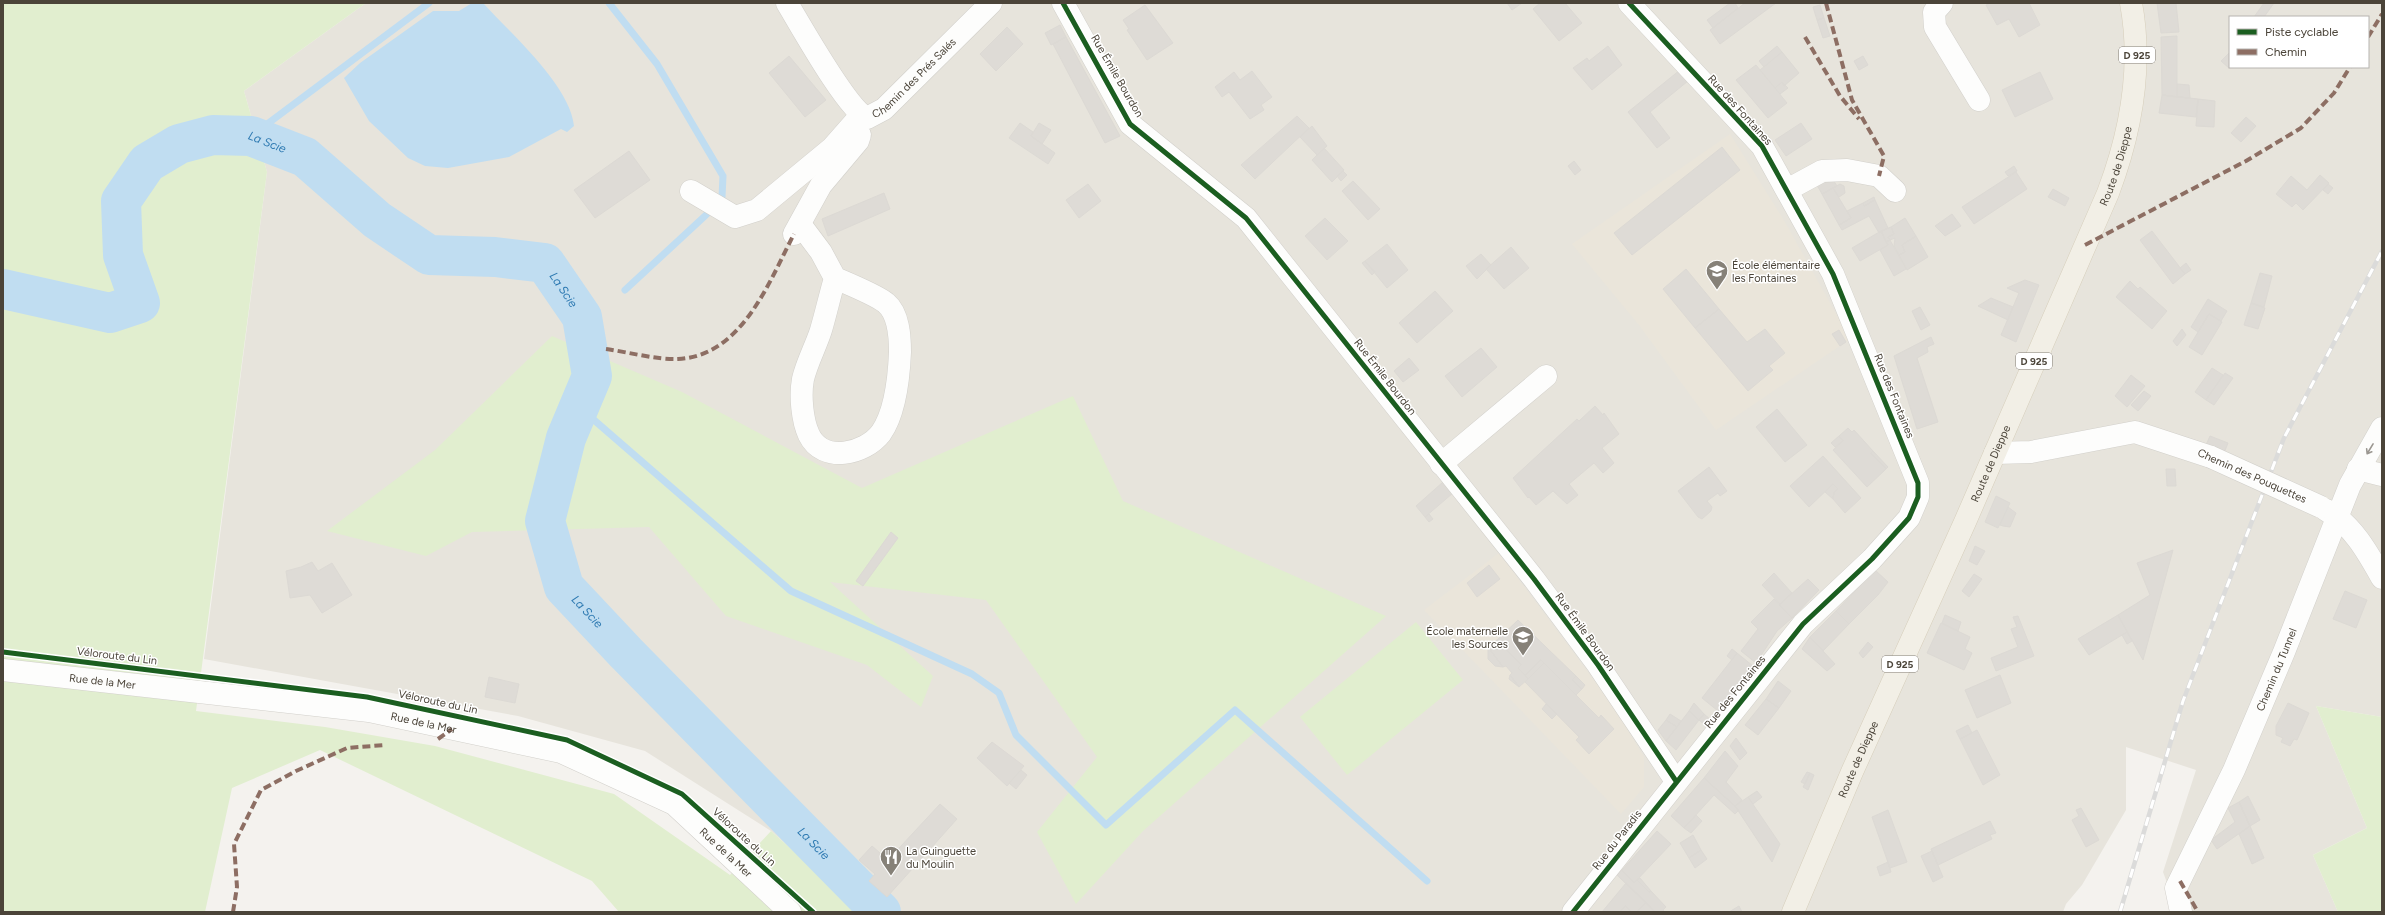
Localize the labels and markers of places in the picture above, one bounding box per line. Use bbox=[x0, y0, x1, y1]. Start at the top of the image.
school or university icon: École élémentaire les Fontaines bbox=[1704, 258, 1730, 291]
place label: École élémentaire les Fontaines bbox=[1732, 259, 1820, 285]
school or university icon: École maternelle les Sources bbox=[1510, 624, 1536, 657]
place label: École maternelle les Sources bbox=[1426, 625, 1508, 651]
restaurant icon: La Guinguette du Moulin bbox=[878, 844, 904, 877]
place label: La Guinguette du Moulin bbox=[906, 845, 976, 871]

